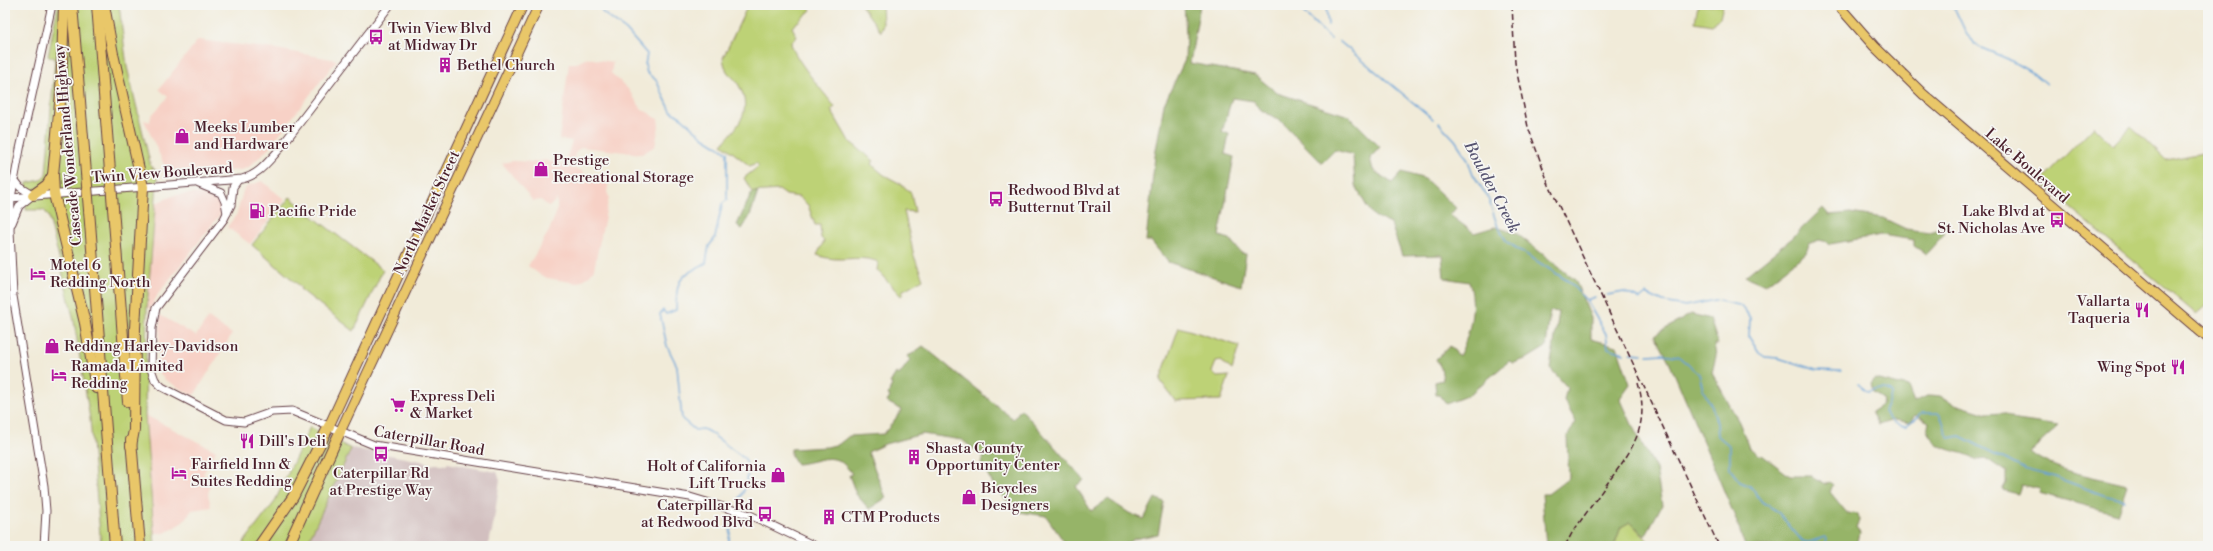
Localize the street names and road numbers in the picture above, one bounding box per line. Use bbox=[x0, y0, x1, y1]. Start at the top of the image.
street label: Cascade Wonderland Highway bbox=[50, 43, 86, 247]
street label: Lake Boulevard bbox=[1981, 124, 2073, 208]
street label: North Market Street bbox=[390, 147, 465, 278]
street label: Twin View Boulevard bbox=[91, 159, 234, 187]
street label: Caterpillar Road bbox=[372, 422, 486, 460]

